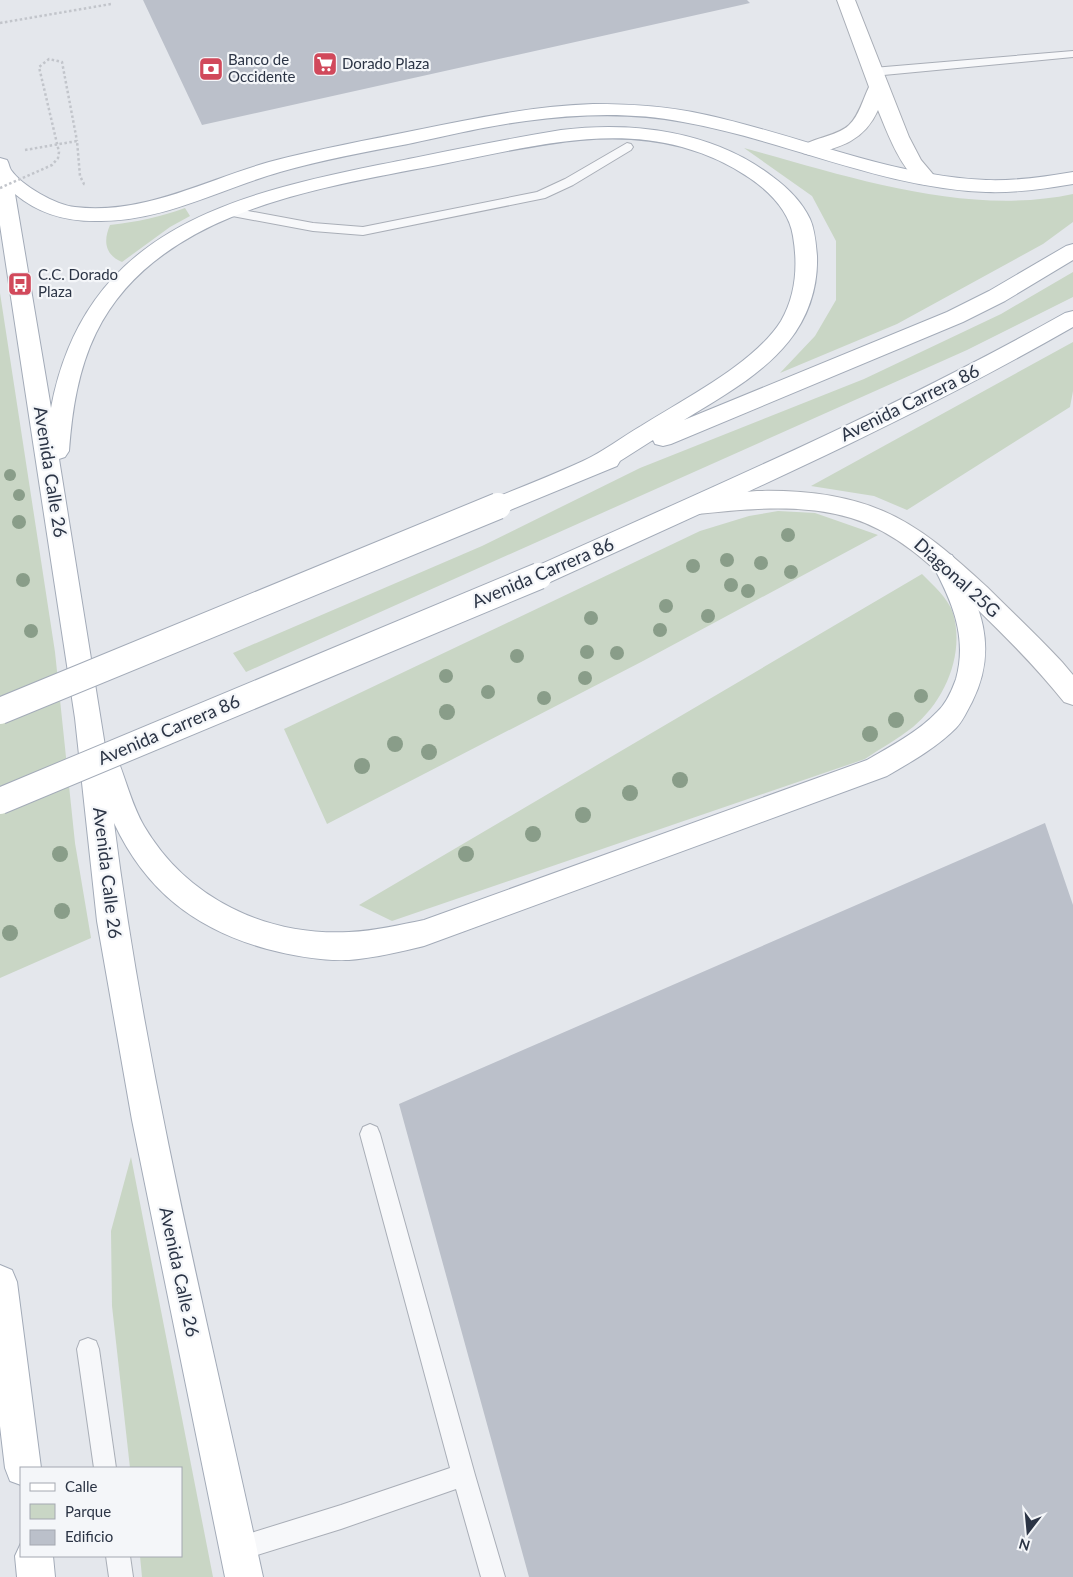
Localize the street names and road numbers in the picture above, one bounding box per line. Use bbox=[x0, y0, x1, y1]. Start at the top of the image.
street label: Avenida Carrera 86 bbox=[836, 359, 983, 445]
street label: Avenida Calle 26 bbox=[30, 405, 72, 539]
street label: Avenida Carrera 86 bbox=[468, 532, 617, 612]
street label: Diagonal 25G bbox=[910, 533, 1005, 622]
street label: Avenida Carrera 86 bbox=[94, 689, 243, 769]
street label: Avenida Calle 26 bbox=[89, 806, 127, 940]
street label: Avenida Calle 26 bbox=[155, 1205, 205, 1339]

